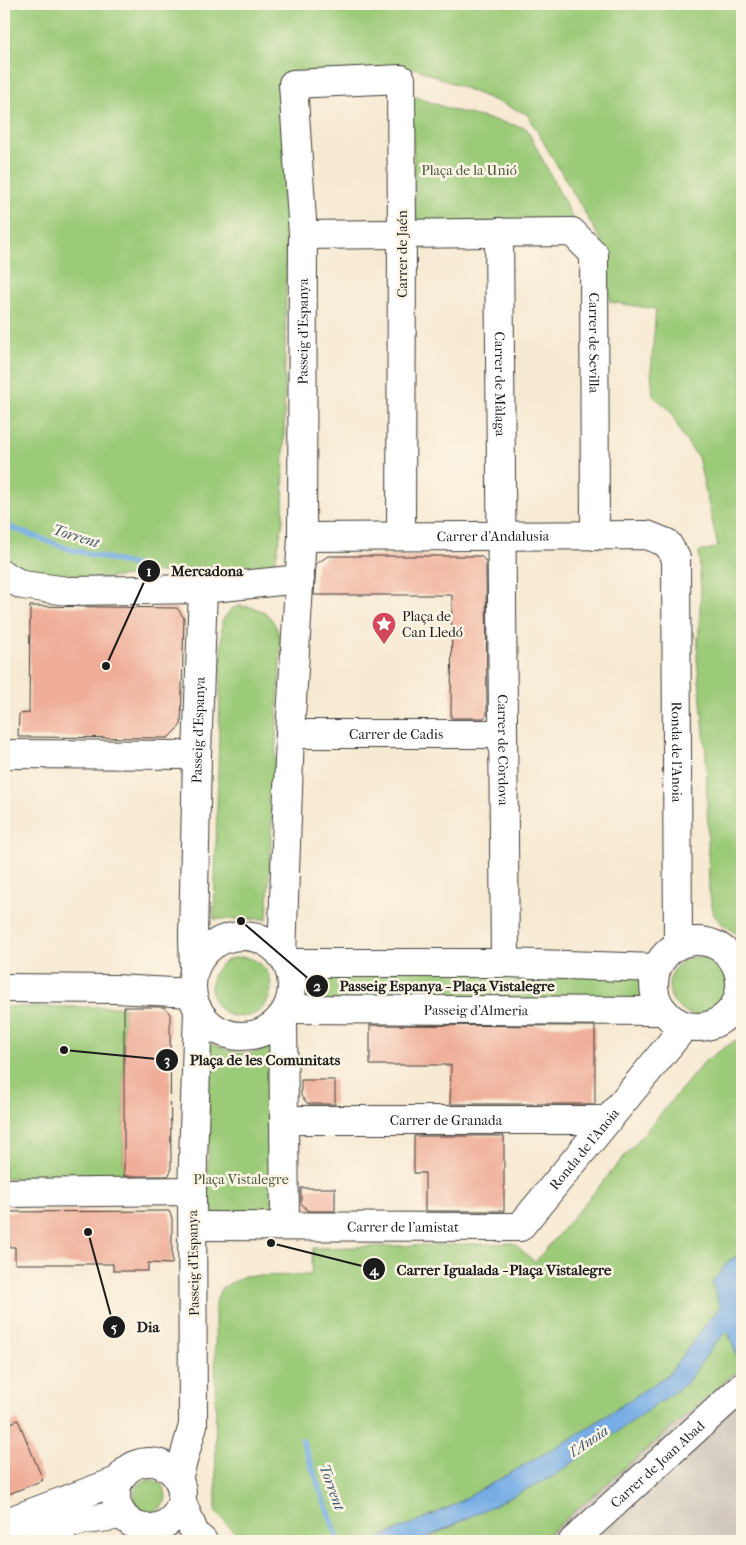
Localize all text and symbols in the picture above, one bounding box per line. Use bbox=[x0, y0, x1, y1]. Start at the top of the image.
park label: Plaça de la Unió bbox=[421, 162, 517, 179]
street label: Carrer de Jaén bbox=[394, 210, 411, 298]
street label: Passeig d'Espanya bbox=[295, 278, 312, 385]
street label: Carrer de Sevilla bbox=[585, 292, 602, 394]
street label: Carrer de Màlaga bbox=[491, 331, 509, 437]
water label: Torrent bbox=[50, 520, 103, 552]
street label: Carrer d'Andalusia bbox=[437, 528, 550, 545]
callout: Mercadona bbox=[136, 556, 253, 586]
text: 1 bbox=[146, 562, 152, 580]
text: Mercadona bbox=[170, 562, 244, 580]
place label: Plaça de Can Lledó bbox=[402, 608, 463, 641]
place icon: Plaça de Can Lledó bbox=[371, 611, 397, 645]
street label: Passeig d'Espanya bbox=[188, 676, 209, 784]
street label: Carrer de Còrdova bbox=[494, 694, 512, 806]
street label: Ronda de l'Anoia bbox=[668, 702, 685, 803]
street label: Carrer de Cadis bbox=[349, 726, 443, 743]
callout: Passeig Espanya - Plaça Vistalegre bbox=[304, 971, 564, 1001]
text: 2 bbox=[313, 977, 321, 995]
text: Passeig Espanya - Plaça Vistalegre bbox=[339, 977, 555, 996]
street label: Passeig d'Almeria bbox=[424, 1002, 529, 1019]
callout: Plaça de les Comunitats bbox=[155, 1045, 350, 1075]
text: 3 bbox=[164, 1051, 170, 1069]
text: Plaça de les Comunitats bbox=[190, 1051, 341, 1070]
street label: Ronda de l'Anoia bbox=[546, 1105, 623, 1194]
street label: Carrer de Granada bbox=[390, 1112, 503, 1129]
park label: Plaça Vistalegre bbox=[193, 1171, 289, 1188]
street label: Passeig d'Espanya bbox=[184, 1209, 203, 1316]
street label: Carrer de l'amistat bbox=[347, 1218, 459, 1236]
callout: Carrer Igualada - Plaça Vistalegre bbox=[361, 1254, 621, 1284]
text: 4 bbox=[369, 1261, 380, 1279]
text: Carrer Igualada - Plaça Vistalegre bbox=[397, 1261, 612, 1280]
callout: Dia bbox=[102, 1312, 170, 1342]
text: 5 bbox=[111, 1318, 118, 1336]
text: Dia bbox=[137, 1318, 160, 1336]
street label: Carrer de Joan Abad bbox=[607, 1417, 709, 1512]
water label: l'Anoia bbox=[565, 1421, 612, 1461]
water label: Torrent bbox=[315, 1461, 349, 1514]

